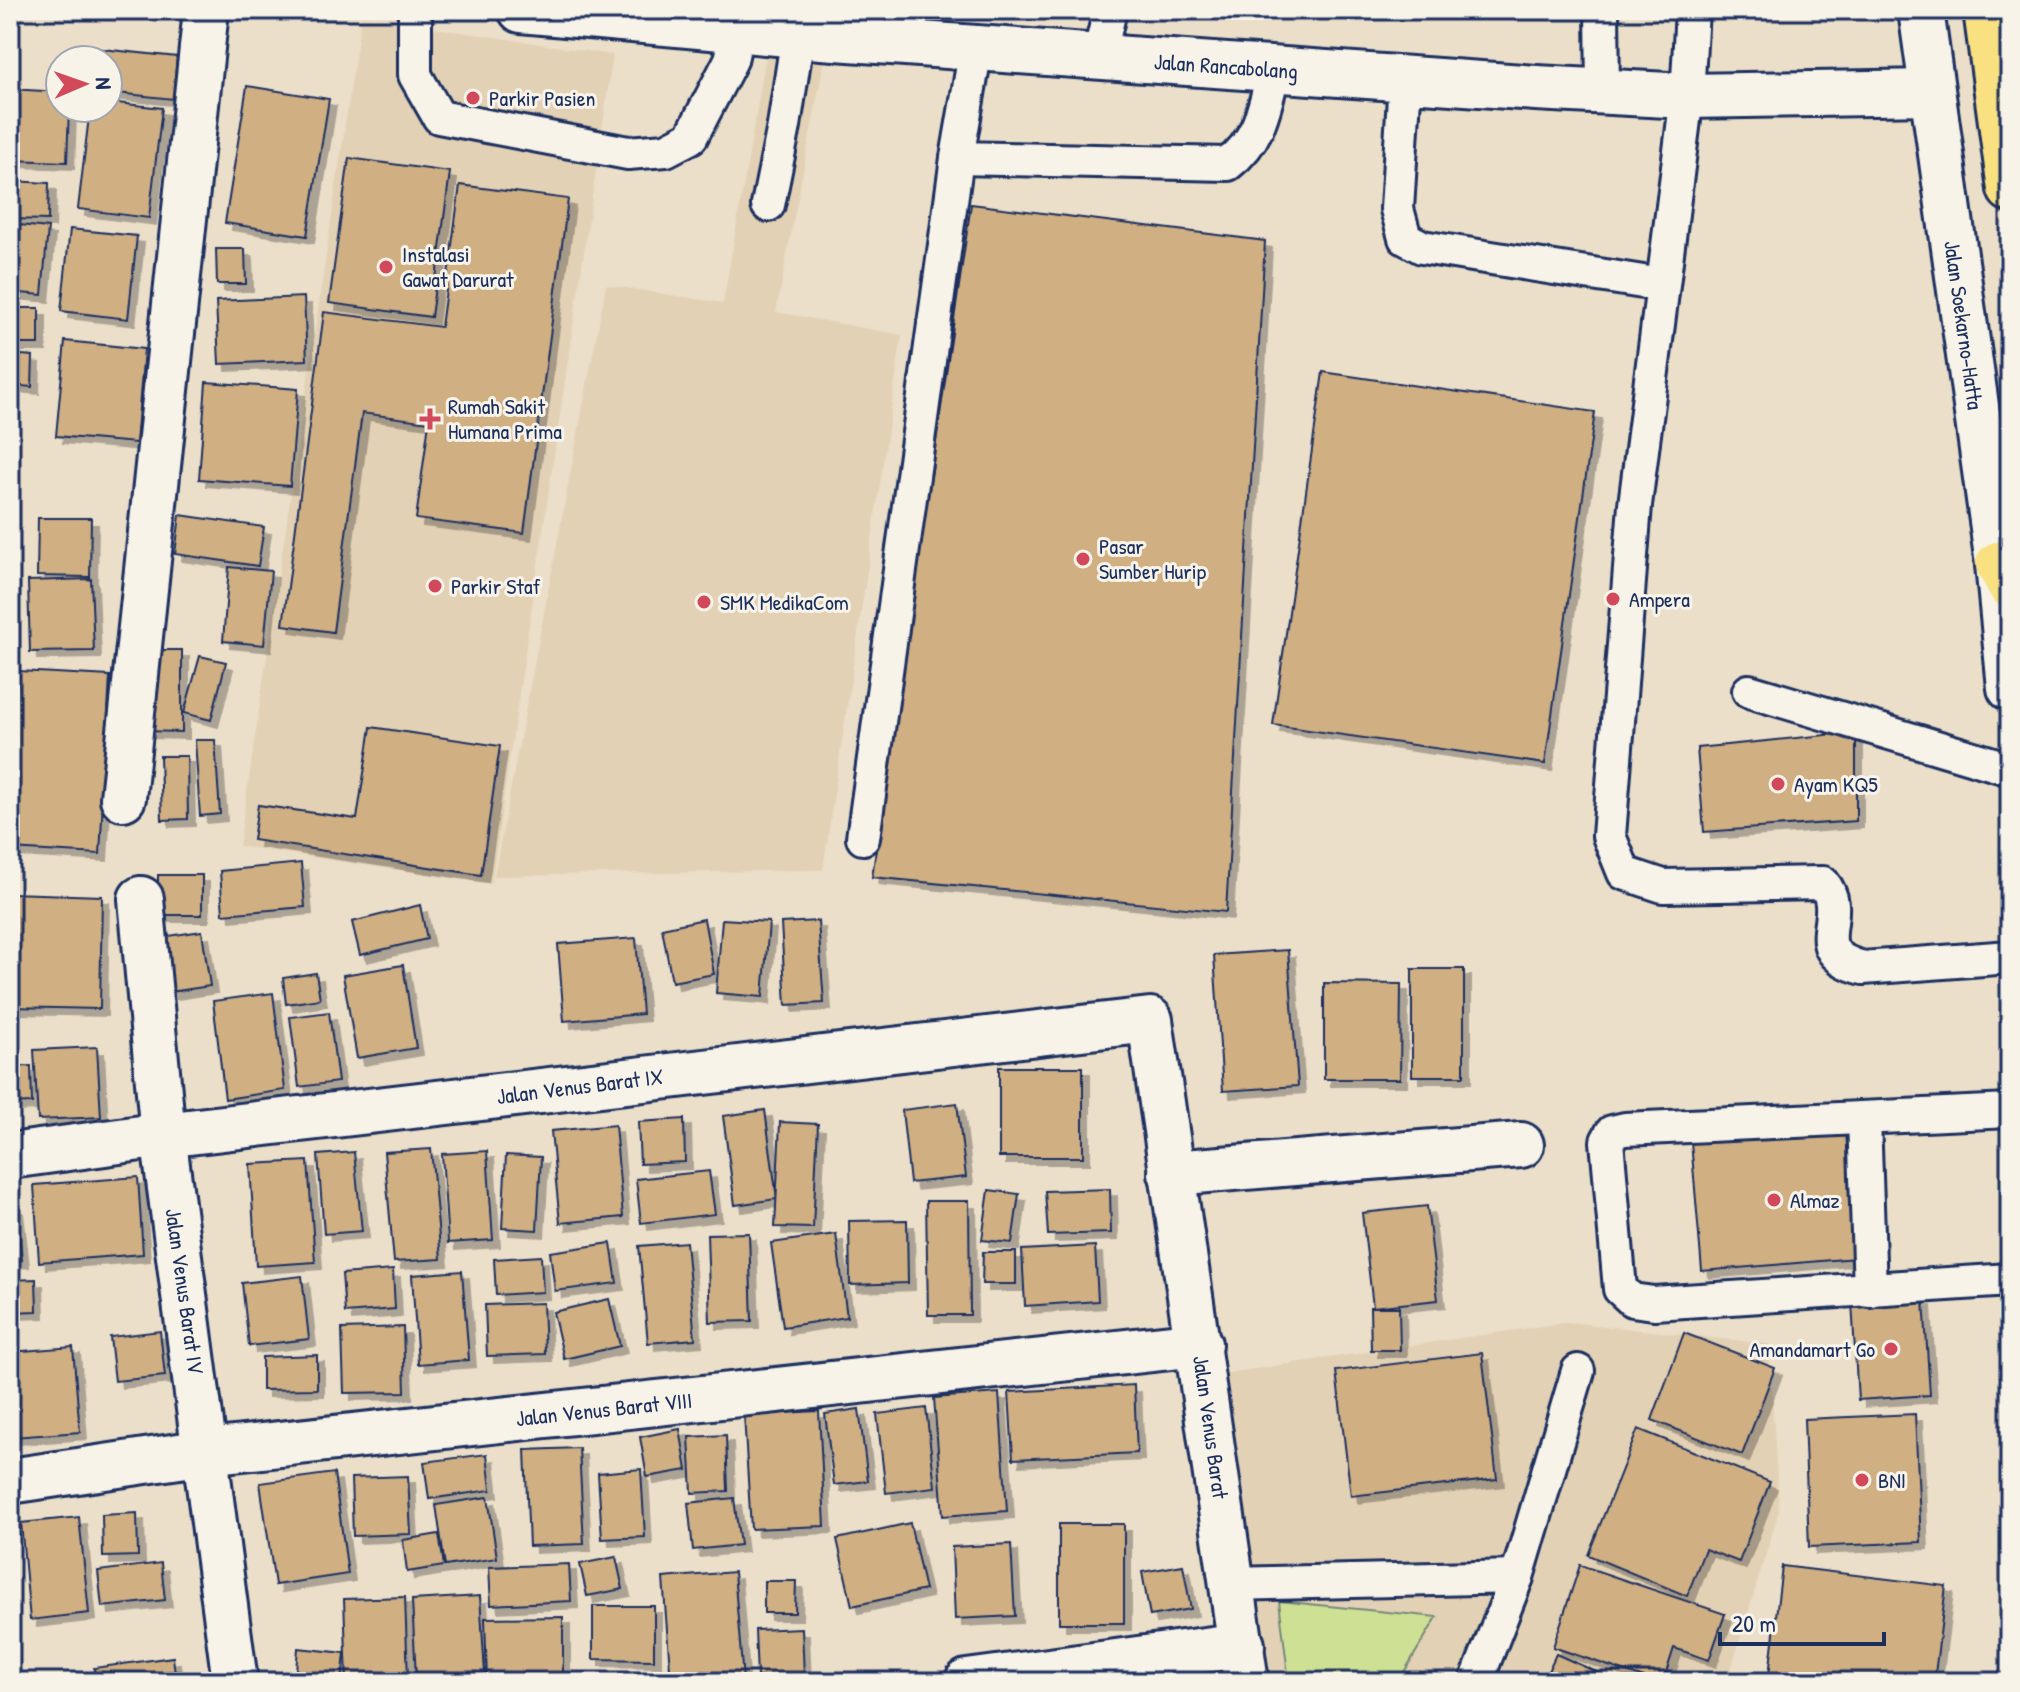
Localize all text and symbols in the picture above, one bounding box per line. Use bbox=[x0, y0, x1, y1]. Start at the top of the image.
north arrow bbox=[44, 44, 124, 124]
street label: Jalan Rancabolang bbox=[1153, 46, 1299, 86]
text: N bbox=[89, 77, 119, 90]
place label: Parkir Pasien bbox=[489, 83, 596, 113]
marker: Parkir Pasien bbox=[464, 89, 482, 107]
street label: Jalan Soekarno-Hatta bbox=[1937, 238, 1991, 412]
place label: Instalasi Gawat Darurat bbox=[402, 239, 514, 294]
marker: Instalasi Gawat Darurat bbox=[377, 258, 395, 276]
place label: Rumah Sakit Humana Prima bbox=[448, 391, 562, 446]
marker: Rumah Sakit Humana Prima bbox=[419, 408, 441, 430]
place label: Pasar Sumber Hurip bbox=[1099, 531, 1207, 586]
marker: Pasar Sumber Hurip bbox=[1074, 550, 1092, 568]
place label: Parkir Staf bbox=[451, 571, 541, 601]
marker: Parkir Staf bbox=[426, 577, 444, 595]
place label: Ampera bbox=[1629, 584, 1690, 614]
place label: SMK MedikaCom bbox=[720, 587, 849, 617]
marker: Ampera bbox=[1604, 590, 1622, 608]
marker: SMK MedikaCom bbox=[695, 593, 713, 611]
place label: Ayam KQ5 bbox=[1794, 769, 1878, 799]
marker: Ayam KQ5 bbox=[1769, 775, 1787, 793]
street label: Jalan Venus Barat IX bbox=[495, 1061, 665, 1111]
place label: Almaz bbox=[1790, 1185, 1840, 1215]
marker: Almaz bbox=[1765, 1191, 1783, 1209]
street label: Jalan Venus Barat IV bbox=[159, 1206, 212, 1376]
place label: Amandamart Go bbox=[1749, 1334, 1875, 1364]
marker: Amandamart Go bbox=[1882, 1340, 1900, 1358]
street label: Jalan Venus Barat bbox=[1186, 1354, 1236, 1501]
street label: Jalan Venus Barat VIII bbox=[514, 1385, 694, 1433]
place label: BNI bbox=[1878, 1465, 1906, 1495]
marker: BNI bbox=[1853, 1471, 1871, 1489]
scale bar bbox=[1720, 1596, 1884, 1646]
text: 20 m bbox=[1732, 1607, 1776, 1639]

